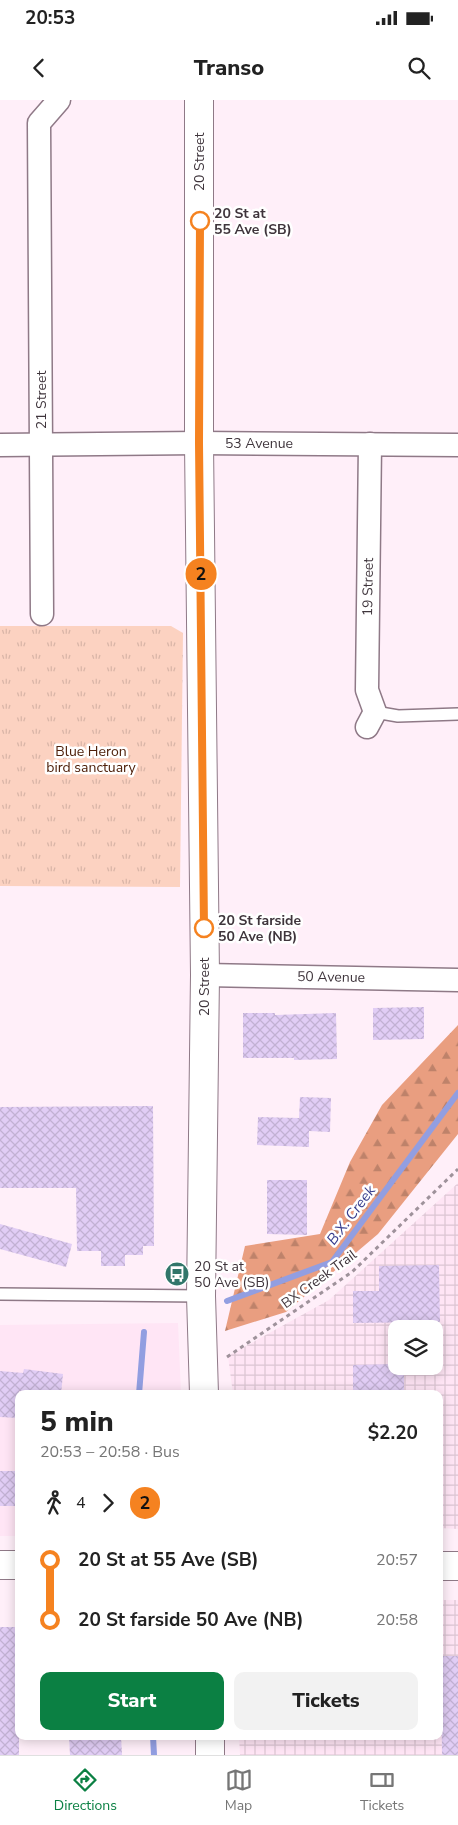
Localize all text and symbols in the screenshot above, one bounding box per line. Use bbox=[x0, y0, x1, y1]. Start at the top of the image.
text: 20:53 bbox=[25, 5, 75, 31]
text: Transo bbox=[194, 53, 264, 83]
icon: back bbox=[25, 54, 53, 82]
icon: search bbox=[405, 54, 433, 82]
street label: 20 Street bbox=[190, 133, 209, 191]
place label: 20 St at 55 Ave (SB) bbox=[214, 204, 292, 239]
marker: 20 St at 55 Ave (SB) bbox=[190, 211, 210, 231]
street label: 21 Street bbox=[32, 371, 51, 429]
street label: 53 Avenue bbox=[225, 434, 293, 453]
street label: 19 Street bbox=[358, 557, 378, 616]
line badge: 2 bbox=[185, 558, 217, 590]
text: 2 bbox=[196, 562, 206, 586]
park label: Blue Heron bird sanctuary bbox=[46, 742, 137, 777]
place label: 20 St farside 50 Ave (NB) bbox=[218, 911, 301, 946]
marker: 20 St farside 50 Ave (NB) bbox=[194, 918, 214, 938]
street label: 20 Street bbox=[195, 958, 214, 1016]
street label: 50 Avenue bbox=[297, 967, 365, 987]
water label: B.X. Creek bbox=[322, 1181, 380, 1249]
street label: BX Creek Trail bbox=[277, 1245, 361, 1313]
place label: 20 St at 50 Ave (SB) bbox=[194, 1257, 269, 1292]
bus stop icon: 20 St at 50 Ave (SB) bbox=[164, 1261, 190, 1287]
map controls bbox=[388, 1320, 443, 1375]
button: layers bbox=[388, 1320, 443, 1375]
text: 5 min bbox=[40, 1403, 114, 1441]
text: $2.20 bbox=[368, 1420, 418, 1446]
text: 20:53 – 20:58 · Bus bbox=[40, 1441, 180, 1463]
icon: walk bbox=[40, 1489, 68, 1517]
icon: forward bbox=[94, 1489, 122, 1517]
text: 2 bbox=[140, 1491, 150, 1515]
text: 4 bbox=[76, 1492, 86, 1514]
text: 20 St at 55 Ave (SB) bbox=[78, 1547, 259, 1573]
text: 20:57 bbox=[376, 1549, 418, 1571]
text: 20 St farside 50 Ave (NB) bbox=[78, 1607, 303, 1633]
text: 20:58 bbox=[376, 1609, 418, 1631]
button: Start bbox=[40, 1672, 224, 1730]
button: Tickets bbox=[234, 1672, 418, 1730]
tab: Directions bbox=[54, 1766, 117, 1815]
tab: Map bbox=[225, 1766, 253, 1815]
tab: Tickets bbox=[360, 1766, 404, 1815]

